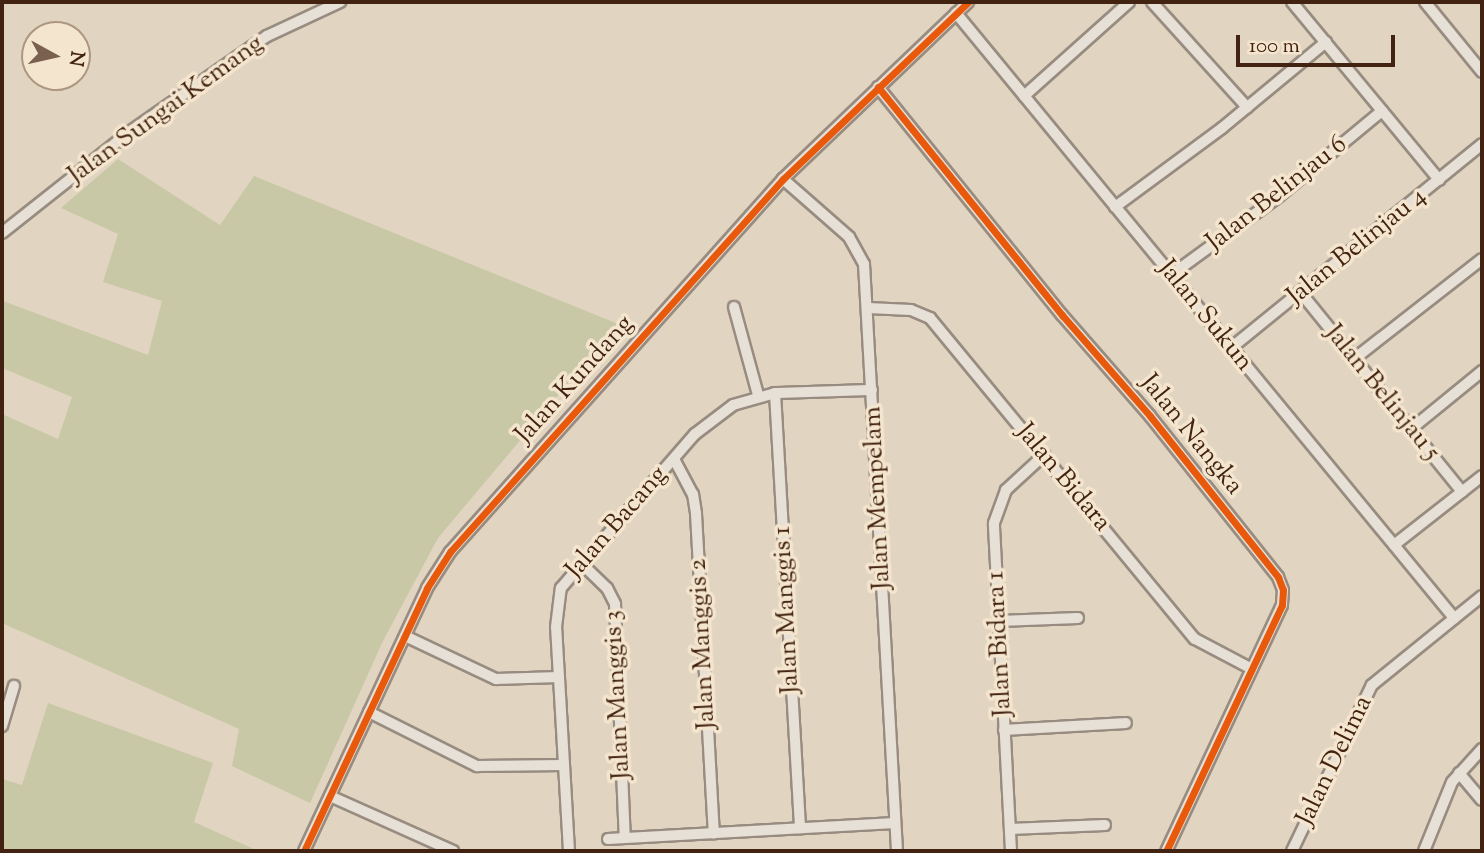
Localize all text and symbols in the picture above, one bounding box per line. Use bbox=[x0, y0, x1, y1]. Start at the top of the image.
north arrow bbox=[21, 21, 91, 91]
scale bar bbox=[1239, 21, 1398, 65]
street label: Jalan Sungai Kemang bbox=[62, 29, 270, 191]
text: 100 m bbox=[1249, 32, 1300, 62]
text: N bbox=[61, 49, 90, 68]
street label: Jalan Belinjau 6 bbox=[1200, 129, 1354, 259]
street label: Jalan Belinjau 4 bbox=[1281, 181, 1433, 313]
street label: Jalan Sukun bbox=[1151, 254, 1259, 378]
street label: Jalan Kundang bbox=[509, 309, 641, 451]
street label: Jalan Belinjau 5 bbox=[1318, 319, 1446, 467]
street label: Jalan Nangka bbox=[1133, 368, 1249, 502]
street label: Jalan Mempelam bbox=[858, 405, 898, 591]
street label: Jalan Bidara bbox=[1009, 418, 1117, 538]
street label: Jalan Bacang bbox=[560, 460, 674, 586]
street label: Jalan Manggis 1 bbox=[767, 525, 807, 695]
street label: Jalan Manggis 2 bbox=[683, 558, 723, 730]
street label: Jalan Bidara 1 bbox=[981, 570, 1019, 718]
street label: Jalan Manggis 3 bbox=[598, 610, 638, 780]
street label: Jalan Delima bbox=[1290, 691, 1380, 831]

